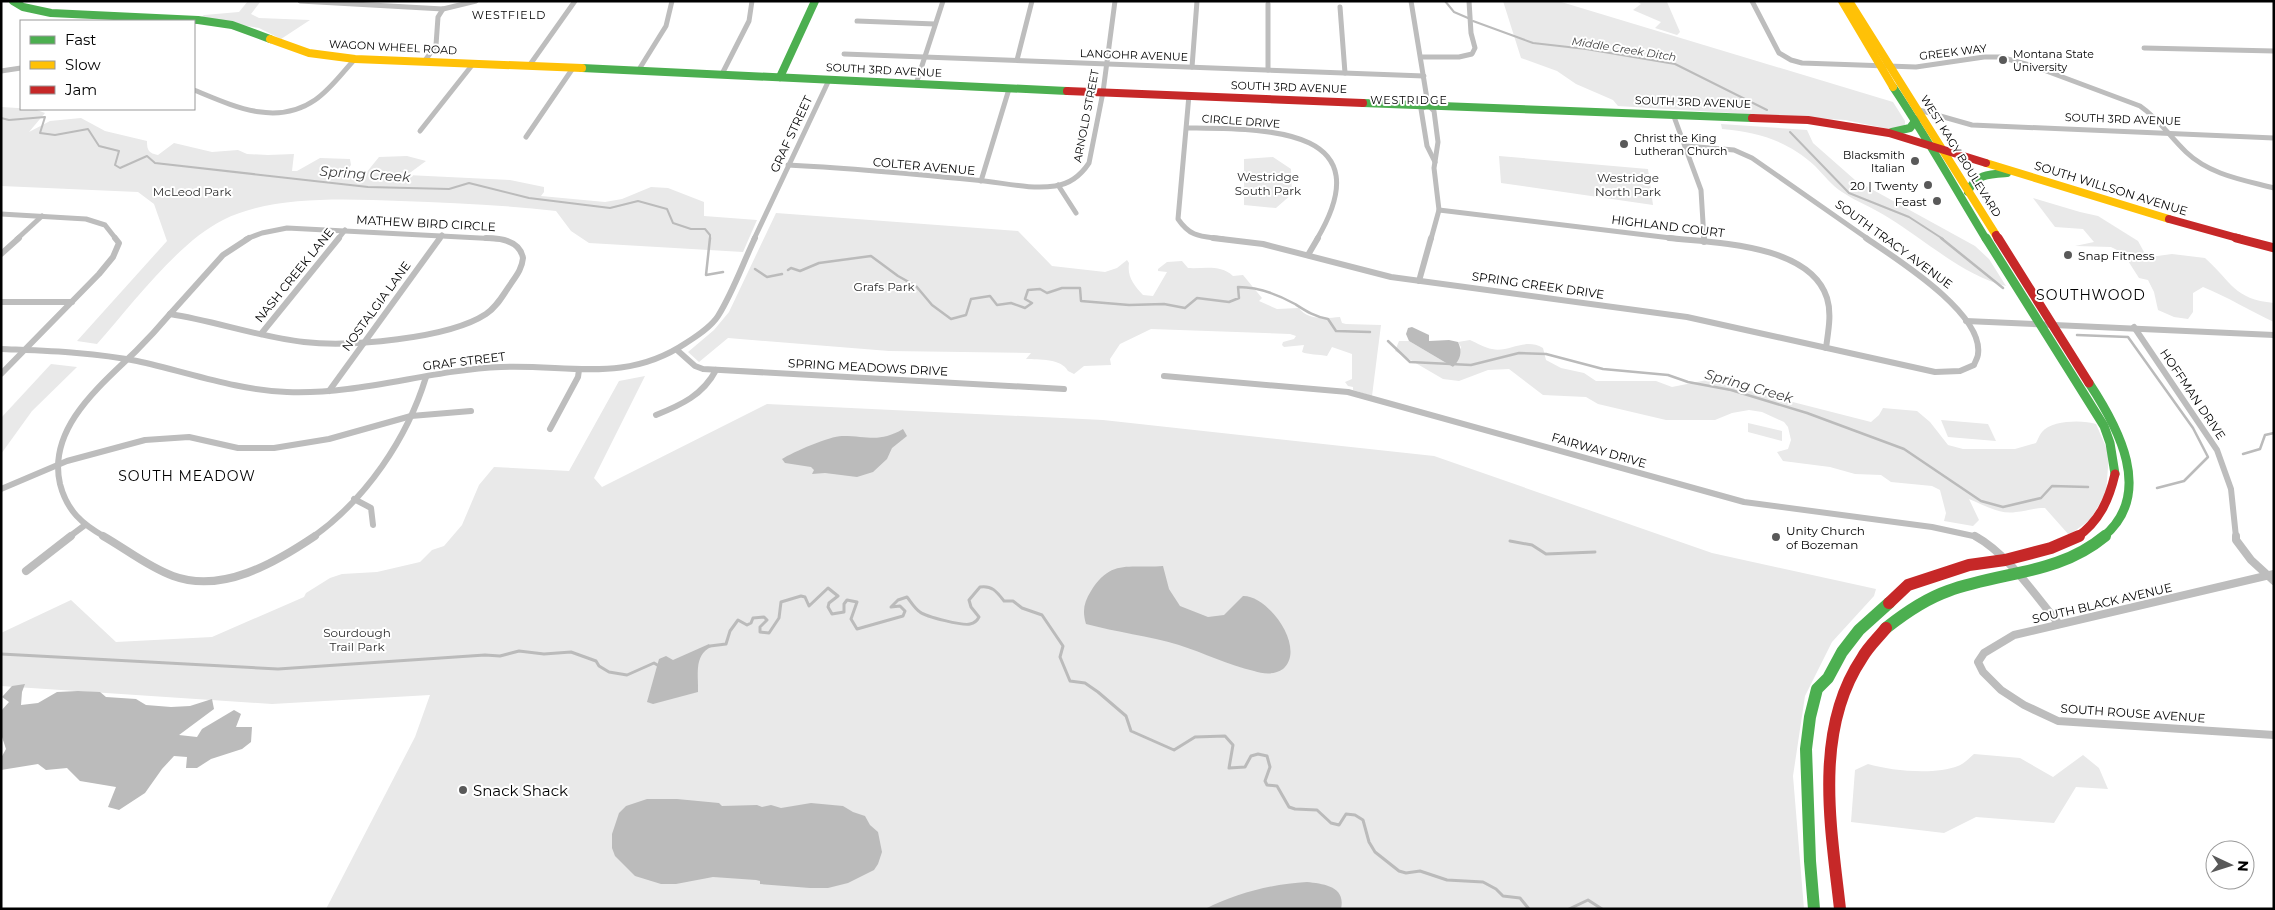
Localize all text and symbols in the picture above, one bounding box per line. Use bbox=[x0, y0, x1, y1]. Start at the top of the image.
district label: WESTFIELD bbox=[472, 8, 546, 22]
legend bbox=[20, 20, 195, 110]
text: Fast bbox=[65, 30, 96, 49]
water label: Middle Creek Ditch bbox=[1571, 34, 1677, 64]
street label: WAGON WHEEL ROAD bbox=[329, 37, 457, 57]
street label: GREEK WAY bbox=[1918, 41, 1988, 63]
street label: LANGOHR AVENUE bbox=[1080, 46, 1188, 64]
place label: Montana State University bbox=[2013, 47, 2094, 74]
marker: Montana State University bbox=[1997, 54, 2009, 66]
text: Slow bbox=[65, 55, 101, 74]
street label: SOUTH 3RD AVENUE bbox=[826, 60, 942, 80]
street label: ARNOLD STREET bbox=[1070, 68, 1102, 164]
street label: SOUTH 3RD AVENUE bbox=[1231, 78, 1347, 96]
text: Jam bbox=[64, 80, 97, 99]
street label: WEST KAGY BOULEVARD bbox=[1918, 92, 2004, 220]
street label: GRAF STREET bbox=[767, 93, 815, 175]
district label: WESTRIDGE bbox=[1370, 93, 1448, 107]
street label: SOUTH 3RD AVENUE bbox=[1635, 93, 1751, 111]
street label: SOUTH 3RD AVENUE bbox=[2065, 110, 2181, 128]
street label: CIRCLE DRIVE bbox=[1201, 111, 1281, 131]
place label: Christ the King Lutheran Church bbox=[1634, 131, 1728, 158]
marker: Christ the King Lutheran Church bbox=[1618, 138, 1630, 150]
place label: Blacksmith Italian bbox=[1843, 148, 1905, 175]
street label: COLTER AVENUE bbox=[872, 154, 976, 178]
marker: Blacksmith Italian bbox=[1909, 155, 1921, 167]
street label: SOUTH WILLSON AVENUE bbox=[2033, 158, 2189, 218]
water label: Spring Creek bbox=[319, 162, 412, 186]
park label: Westridge South Park bbox=[1235, 169, 1302, 198]
park label: Westridge North Park bbox=[1595, 170, 1662, 199]
place label: 20 | Twenty bbox=[1850, 178, 1918, 193]
marker: 20 | Twenty bbox=[1922, 179, 1934, 191]
park label: McLeod Park bbox=[153, 184, 232, 199]
place label: Feast bbox=[1895, 194, 1927, 209]
marker: Feast bbox=[1931, 195, 1943, 207]
street label: SOUTH TRACY AVENUE bbox=[1832, 196, 1956, 292]
street label: MATHEW BIRD CIRCLE bbox=[356, 212, 496, 234]
street label: HIGHLAND COURT bbox=[1611, 212, 1726, 240]
street label: NASH CREEK LANE bbox=[251, 225, 337, 325]
place label: Snap Fitness bbox=[2078, 248, 2155, 263]
marker: Snap Fitness bbox=[2062, 249, 2074, 261]
street label: NOSTALGIA LANE bbox=[338, 258, 414, 354]
street label: SPRING CREEK DRIVE bbox=[1471, 268, 1605, 302]
park label: Grafs Park bbox=[853, 279, 915, 294]
district label: SOUTHWOOD bbox=[2036, 286, 2146, 304]
street label: HOFFMAN DRIVE bbox=[2157, 346, 2229, 442]
street label: GRAF STREET bbox=[422, 348, 506, 374]
street label: SPRING MEADOWS DRIVE bbox=[788, 355, 948, 379]
water label: Spring Creek bbox=[1703, 365, 1796, 407]
street label: FAIRWAY DRIVE bbox=[1550, 429, 1648, 471]
district label: SOUTH MEADOW bbox=[118, 467, 256, 485]
place label: Unity Church of Bozeman bbox=[1786, 523, 1865, 552]
marker: Unity Church of Bozeman bbox=[1770, 531, 1782, 543]
street label: SOUTH BLACK AVENUE bbox=[2031, 580, 2173, 626]
park label: Sourdough Trail Park bbox=[323, 625, 391, 654]
street label: SOUTH ROUSE AVENUE bbox=[2060, 700, 2206, 726]
place label: Snack Shack bbox=[473, 781, 568, 800]
marker: Snack Shack bbox=[457, 784, 469, 796]
north arrow bbox=[2205, 840, 2255, 890]
text: N bbox=[2234, 860, 2252, 872]

